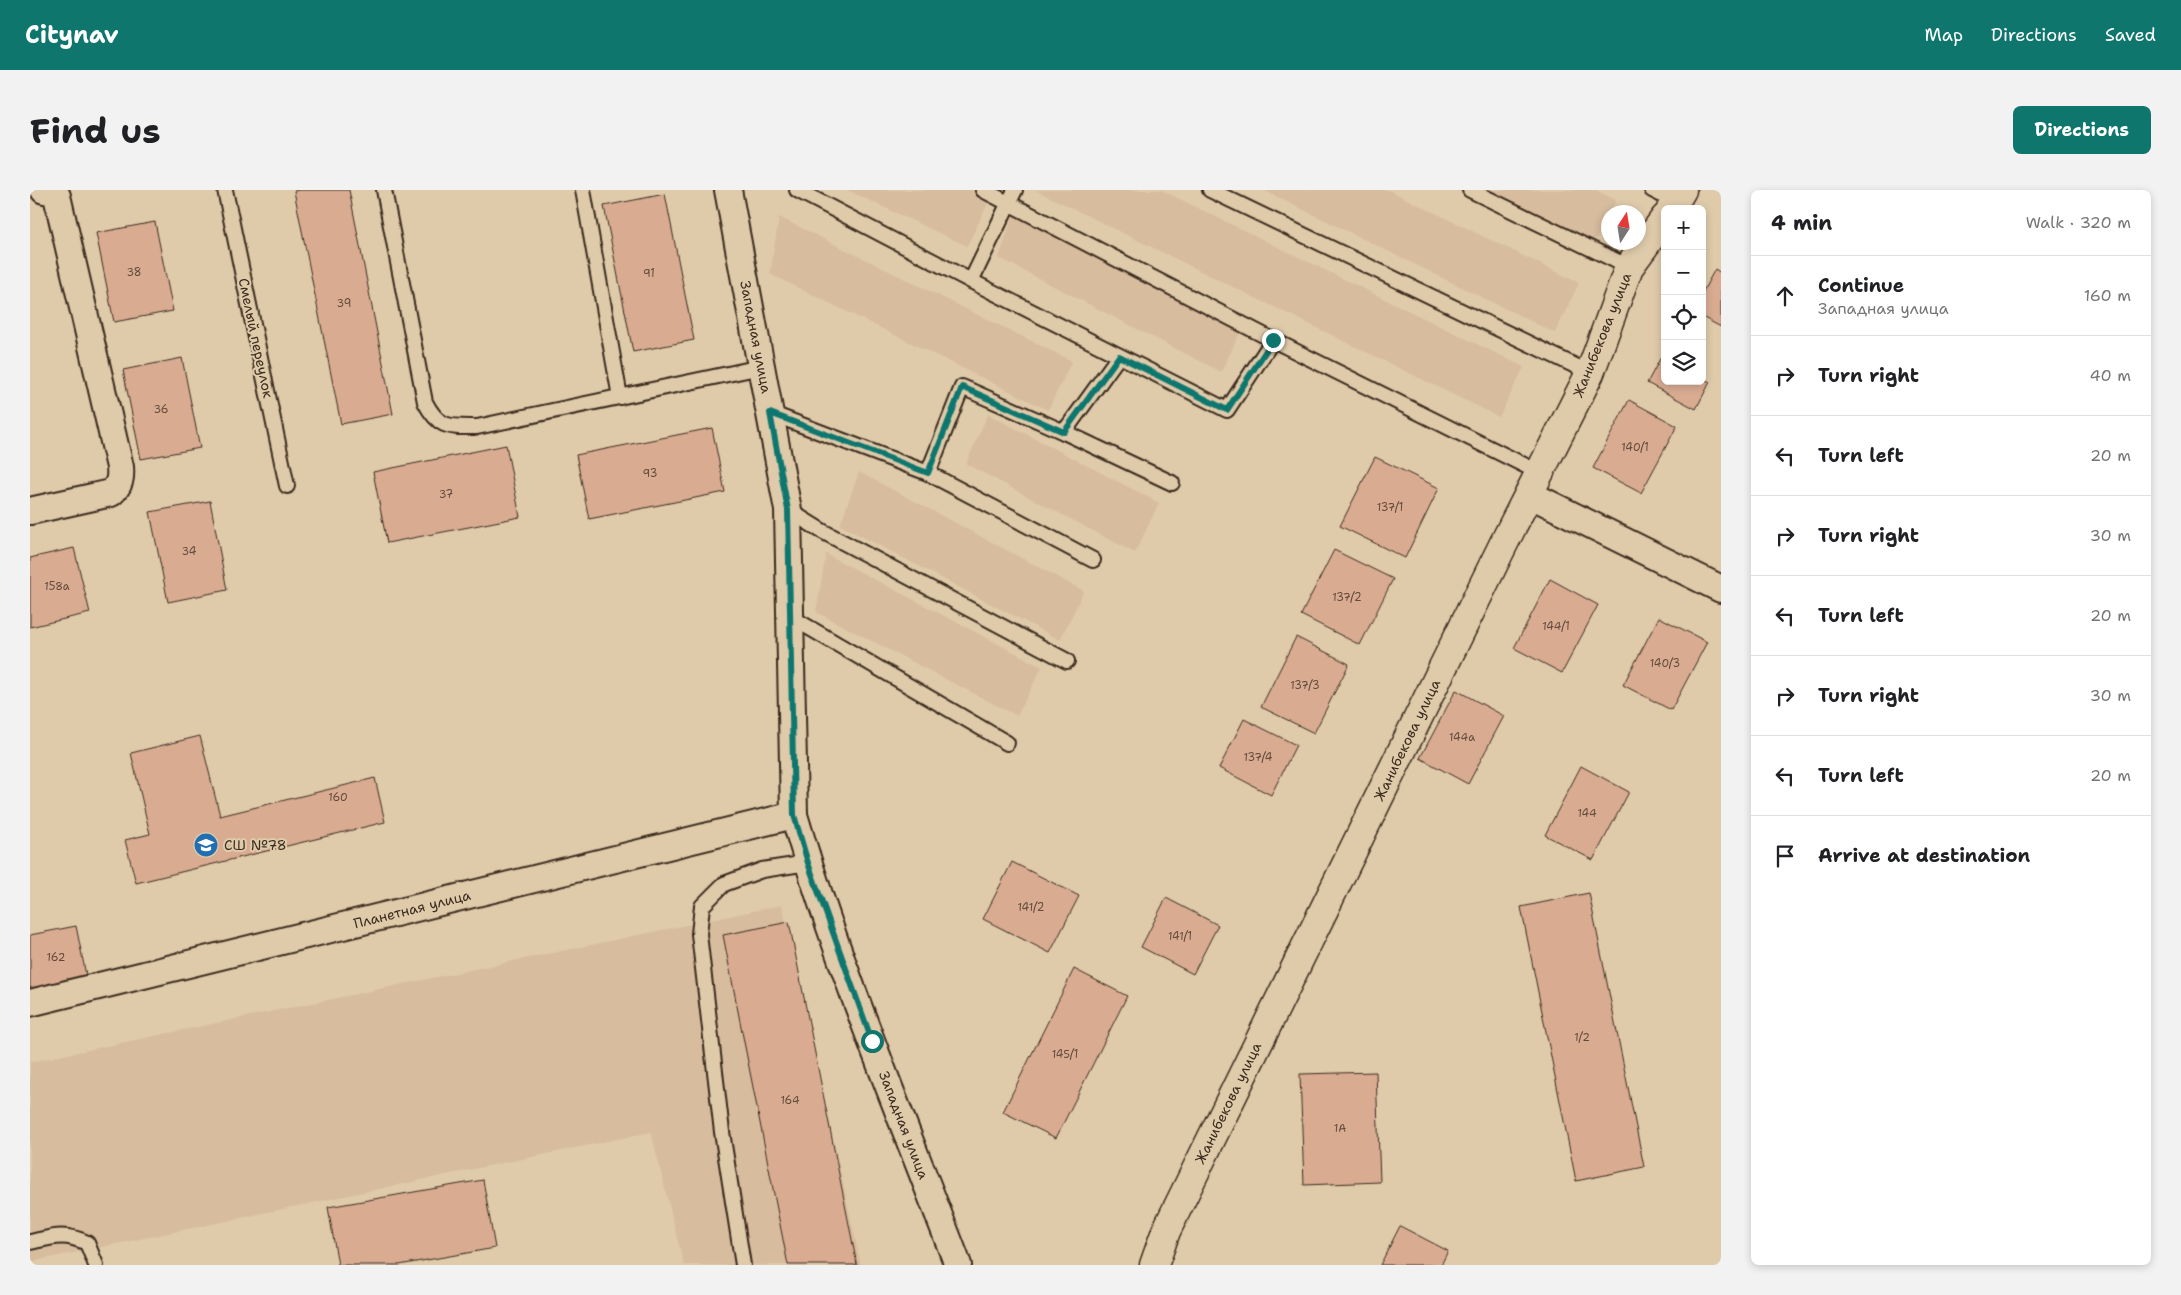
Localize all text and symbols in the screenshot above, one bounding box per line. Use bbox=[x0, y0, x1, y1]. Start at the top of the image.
text: Citynav bbox=[25, 19, 119, 51]
text: Map bbox=[1925, 23, 1963, 47]
text: Directions bbox=[1991, 23, 2077, 47]
text: Saved bbox=[2105, 23, 2156, 47]
button: Directions bbox=[2013, 106, 2151, 154]
text: Find us bbox=[30, 107, 161, 154]
north arrow bbox=[1601, 205, 1646, 250]
map controls bbox=[1661, 205, 1706, 385]
button: + bbox=[1661, 205, 1706, 250]
text: 4 min bbox=[1771, 209, 1832, 237]
text: Walk · 320 m bbox=[2026, 212, 2131, 233]
button: − bbox=[1661, 250, 1706, 295]
house number: 38 bbox=[126, 265, 142, 280]
house number: 91 bbox=[643, 266, 655, 281]
street label: Жанибекова улица bbox=[1569, 270, 1635, 400]
text: Continue bbox=[1818, 273, 1904, 298]
street label: Смелый переулок bbox=[235, 276, 278, 400]
street label: Западная улица bbox=[736, 279, 776, 395]
icon: ahead bbox=[1771, 282, 1799, 310]
text: 160 m bbox=[2084, 285, 2131, 306]
button: locate bbox=[1661, 295, 1706, 340]
house number: 39 bbox=[337, 296, 351, 311]
text: Западная улица bbox=[1818, 298, 1949, 319]
route end bbox=[1262, 329, 1285, 352]
button: layers bbox=[1661, 340, 1706, 385]
icon: right bbox=[1771, 362, 1799, 390]
text: Turn right bbox=[1818, 363, 1919, 388]
text: 40 m bbox=[2089, 365, 2131, 386]
house number: 36 bbox=[153, 402, 169, 417]
house number: 140/1 bbox=[1621, 440, 1649, 455]
icon: left bbox=[1771, 442, 1799, 470]
text: Turn left bbox=[1818, 443, 1904, 468]
text: 20 m bbox=[2090, 445, 2131, 466]
house number: 93 bbox=[643, 466, 657, 481]
house number: 37 bbox=[439, 487, 454, 502]
house number: 137/1 bbox=[1377, 500, 1403, 515]
icon: right bbox=[1771, 522, 1799, 550]
text: Turn right bbox=[1818, 523, 1919, 548]
text: 30 m bbox=[2090, 525, 2131, 546]
house number: 34 bbox=[182, 544, 197, 559]
house number: 158а bbox=[44, 579, 70, 594]
house number: 137/2 bbox=[1332, 590, 1362, 605]
icon: left bbox=[1771, 602, 1799, 630]
text: Turn left bbox=[1818, 603, 1904, 628]
text: 20 m bbox=[2090, 605, 2131, 626]
house number: 144/1 bbox=[1542, 619, 1570, 634]
house number: 140/3 bbox=[1650, 656, 1680, 671]
street label: Жанибекова улица bbox=[1370, 676, 1444, 804]
house number: 137/3 bbox=[1290, 678, 1320, 693]
icon: right bbox=[1771, 682, 1799, 710]
text: Turn right bbox=[1818, 683, 1919, 708]
text: 30 m bbox=[2090, 685, 2131, 706]
house number: 144а bbox=[1449, 730, 1475, 745]
house number: 137/4 bbox=[1243, 750, 1273, 765]
icon: left bbox=[1771, 762, 1799, 790]
text: Turn left bbox=[1818, 763, 1904, 788]
text: 20 m bbox=[2090, 765, 2131, 786]
house number: 160 bbox=[328, 790, 348, 805]
house number: 144 bbox=[1577, 806, 1597, 821]
school or university icon: СШ №78 bbox=[193, 832, 219, 858]
place label: СШ №78 bbox=[224, 836, 287, 854]
icon: arrive bbox=[1771, 842, 1799, 870]
text: Arrive at destination bbox=[1818, 843, 2030, 868]
street label: Планетная улица bbox=[352, 886, 473, 932]
house number: 141/2 bbox=[1018, 900, 1044, 915]
house number: 141/1 bbox=[1168, 929, 1192, 944]
house number: 162 bbox=[47, 950, 65, 965]
route start bbox=[861, 1030, 884, 1053]
house number: 1/2 bbox=[1574, 1030, 1590, 1045]
street label: Жанибекова улица bbox=[1191, 1039, 1265, 1167]
house number: 145/1 bbox=[1052, 1047, 1078, 1062]
street label: Западная улица bbox=[875, 1068, 933, 1182]
house number: 164 bbox=[780, 1093, 800, 1108]
house number: 1А bbox=[1334, 1121, 1346, 1136]

